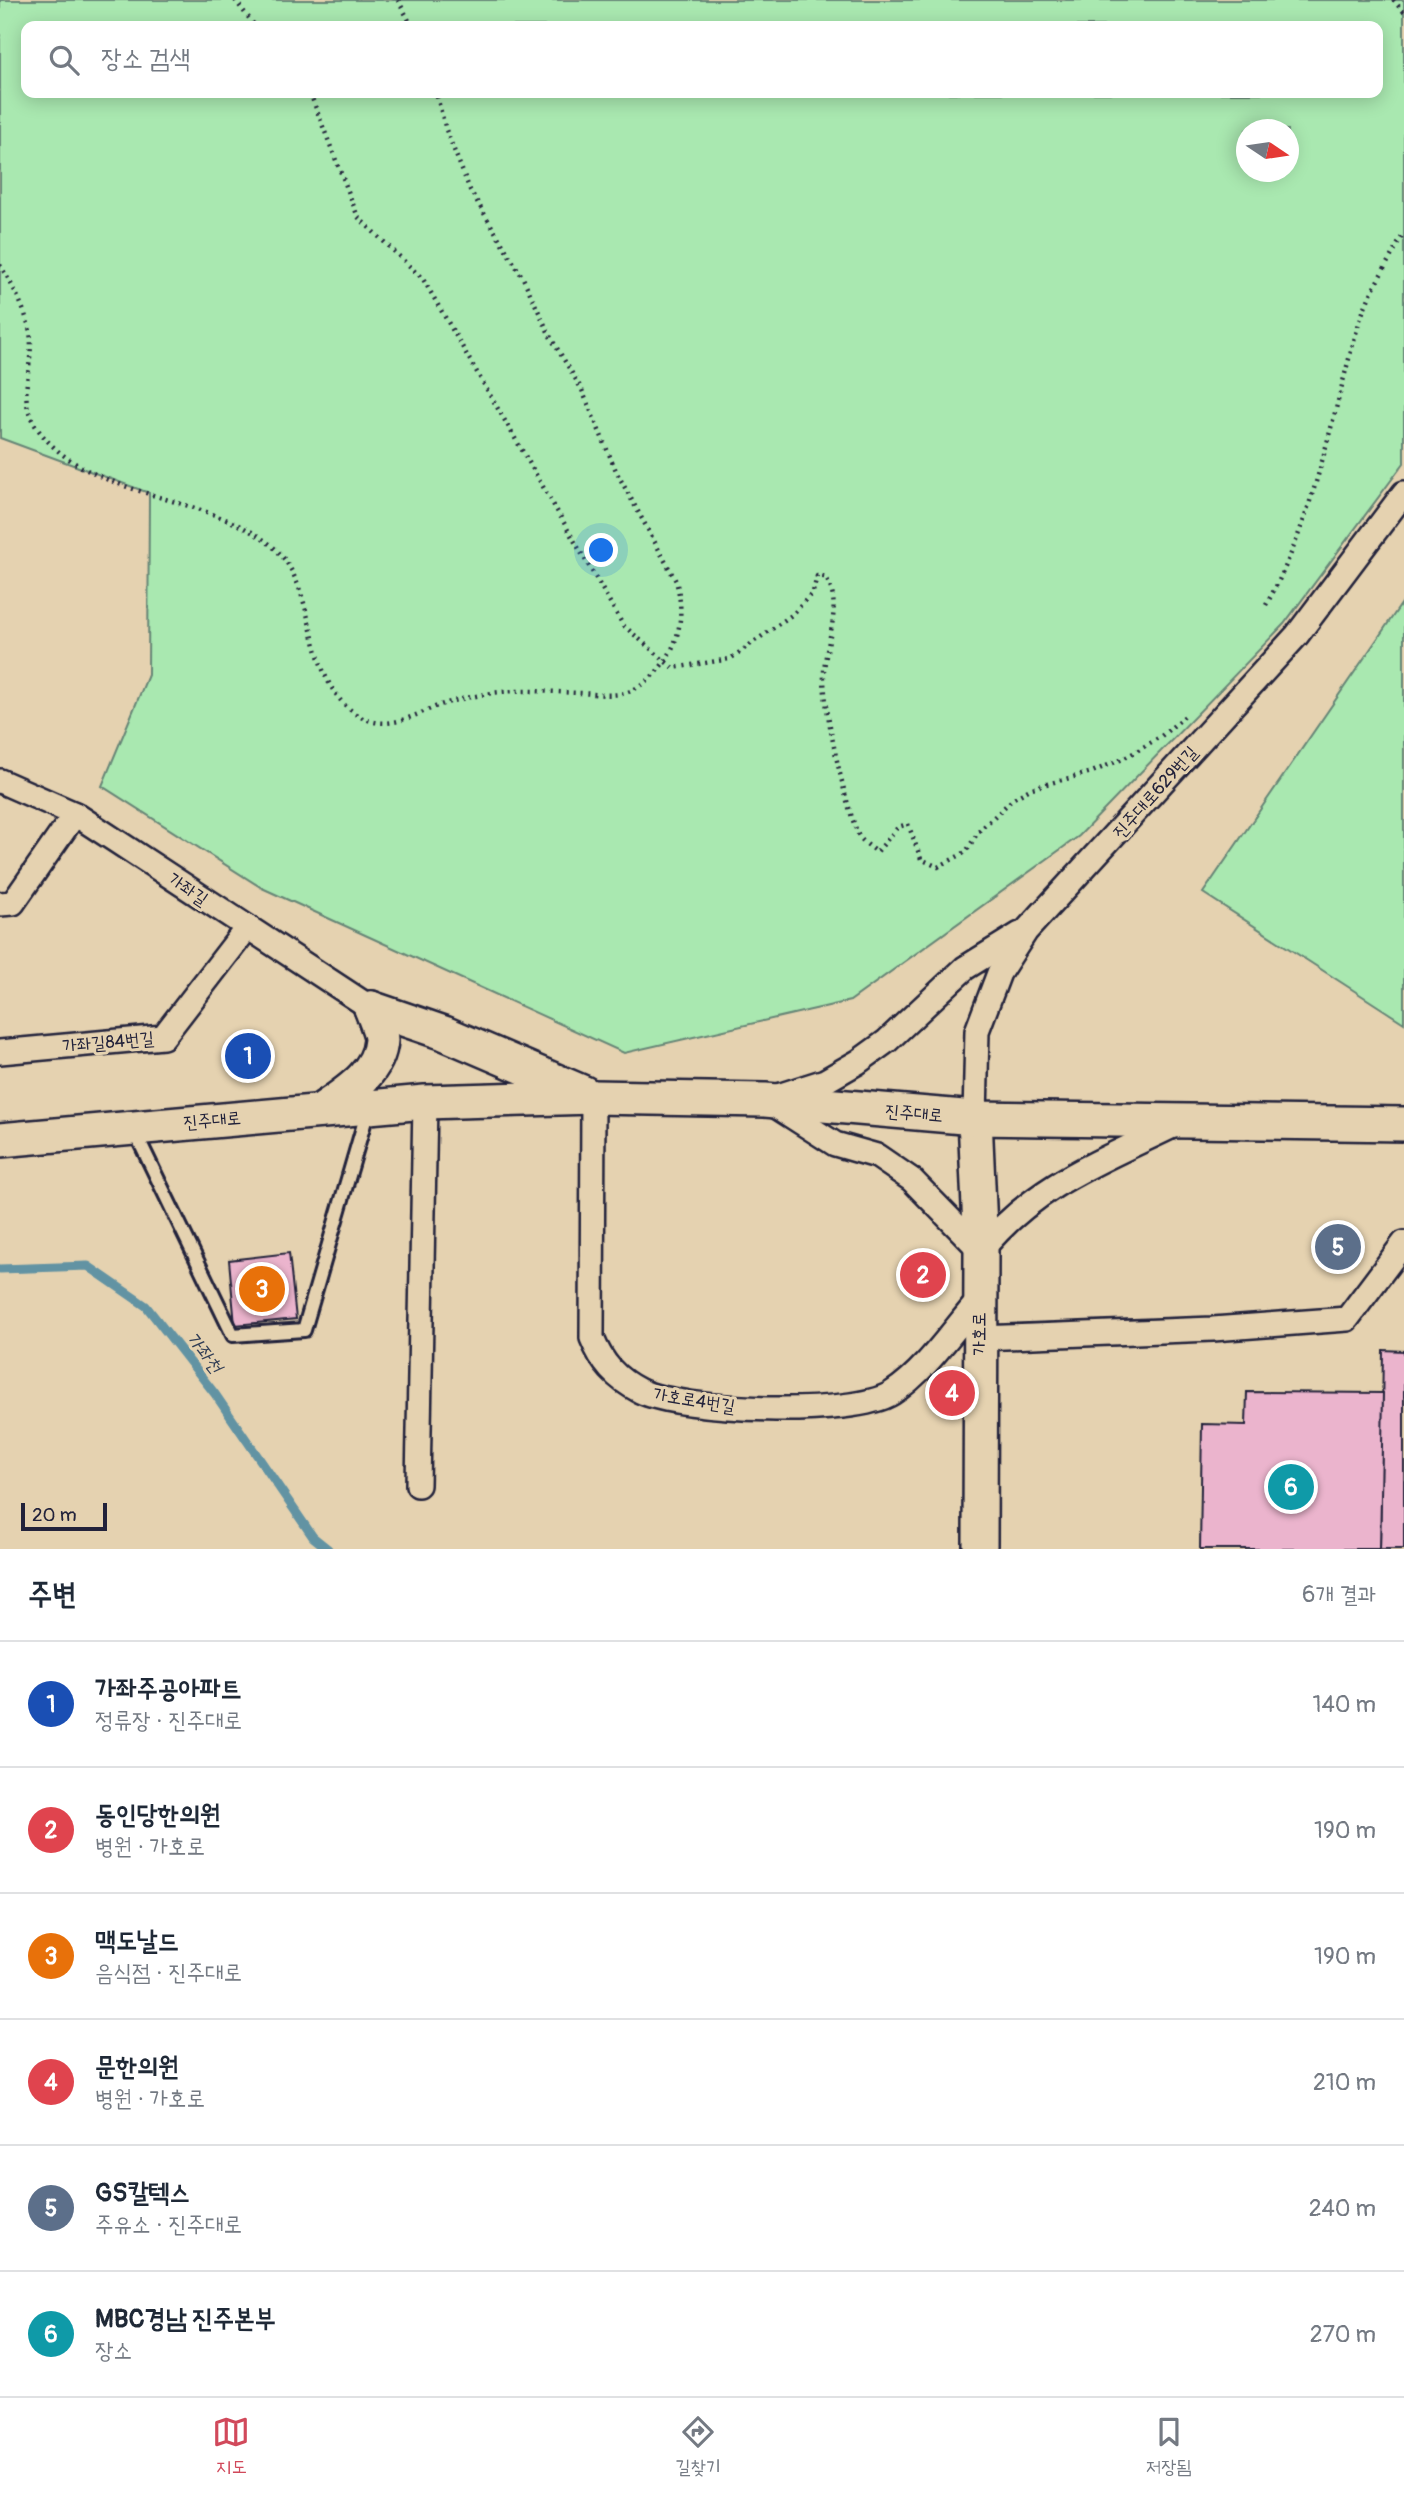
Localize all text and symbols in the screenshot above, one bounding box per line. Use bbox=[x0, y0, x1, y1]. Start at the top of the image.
search box bbox=[21, 21, 1383, 98]
icon: search bbox=[45, 41, 83, 79]
text: 장소 검색 bbox=[101, 43, 190, 75]
north arrow bbox=[1236, 119, 1299, 182]
your location bbox=[584, 533, 618, 567]
street label: 진주대로629번길 bbox=[1108, 741, 1203, 843]
street label: 가좌길 bbox=[163, 868, 213, 911]
street label: 가좌길84번길 bbox=[61, 1027, 155, 1058]
pin: 1 bbox=[225, 1030, 271, 1082]
street label: 진주대로 bbox=[884, 1100, 944, 1127]
street label: 진주대로 bbox=[182, 1107, 242, 1134]
pin: 5 bbox=[1315, 1221, 1361, 1273]
pin: 2 bbox=[900, 1249, 946, 1301]
pin: 3 bbox=[239, 1263, 285, 1315]
street label: 가호로 bbox=[968, 1312, 991, 1356]
water label: 가좌천 bbox=[181, 1327, 229, 1379]
pin: 4 bbox=[929, 1367, 975, 1419]
street label: 가호로4번길 bbox=[651, 1383, 737, 1418]
pin: 6 bbox=[1268, 1461, 1314, 1513]
scale bar bbox=[21, 1500, 107, 1532]
text: 20 m bbox=[32, 1503, 77, 1527]
text: 주변 bbox=[28, 1576, 76, 1613]
text: 6개 결과 bbox=[1302, 1580, 1376, 1609]
text: 가좌주공아파트 bbox=[95, 1673, 241, 1705]
text: 1 bbox=[47, 1690, 56, 1719]
text: 140 m bbox=[1313, 1690, 1376, 1719]
text: 정류장 · 진주대로 bbox=[95, 1706, 242, 1735]
text: 동인당한의원 bbox=[95, 1799, 221, 1831]
text: 2 bbox=[45, 1816, 57, 1845]
text: 190 m bbox=[1314, 1816, 1376, 1845]
text: 병원 · 가호로 bbox=[95, 1832, 205, 1861]
text: 맥도날드 bbox=[95, 1925, 179, 1957]
text: 3 bbox=[45, 1942, 57, 1971]
text: 190 m bbox=[1314, 1942, 1376, 1971]
text: 음식점 · 진주대로 bbox=[95, 1958, 242, 1987]
text: 문한의원 bbox=[95, 2051, 179, 2083]
text: 4 bbox=[44, 2068, 58, 2097]
text: 210 m bbox=[1313, 2068, 1376, 2097]
text: 병원 · 가호로 bbox=[95, 2084, 205, 2113]
text: GS칼텍스 bbox=[95, 2177, 190, 2209]
text: 5 bbox=[45, 2194, 57, 2223]
text: 240 m bbox=[1309, 2194, 1376, 2223]
text: 주유소 · 진주대로 bbox=[95, 2210, 242, 2239]
text: MBC경남 진주본부 bbox=[95, 2303, 276, 2335]
text: 6 bbox=[44, 2320, 58, 2349]
text: 270 m bbox=[1310, 2320, 1376, 2349]
text: 장소 bbox=[95, 2336, 132, 2365]
tab: 지도 bbox=[212, 2413, 250, 2480]
tab: 길찾기 bbox=[675, 2413, 721, 2480]
tab: 저장됨 bbox=[1146, 2413, 1192, 2480]

